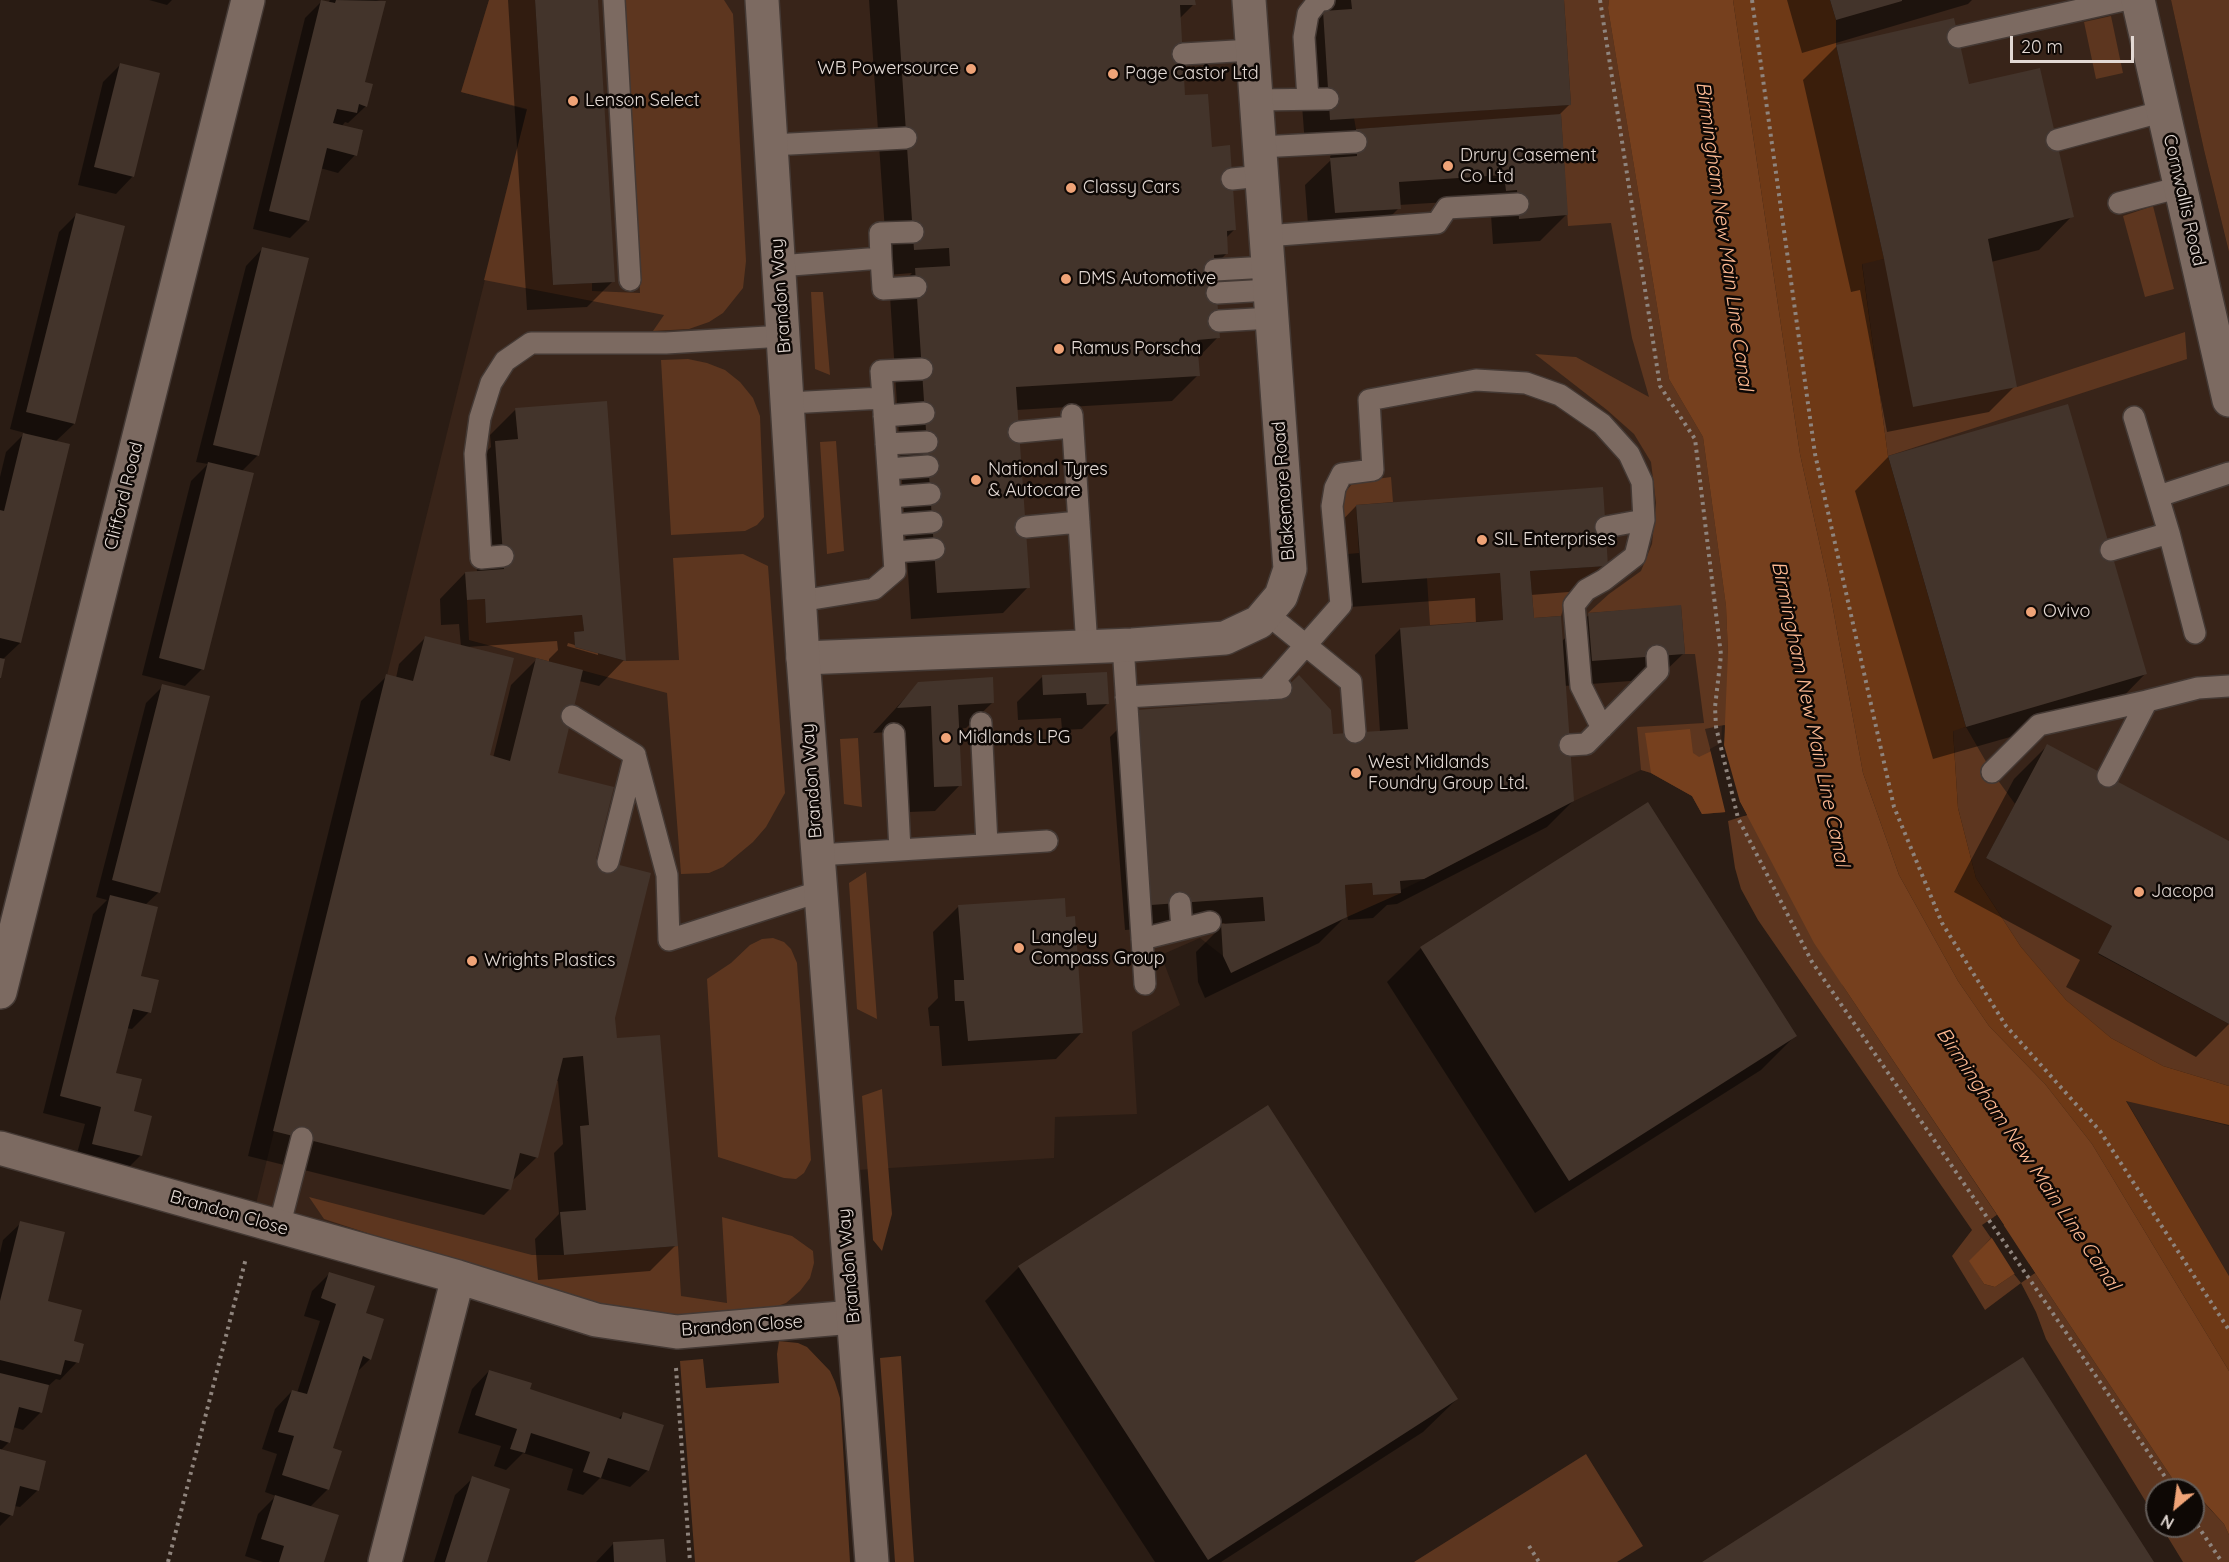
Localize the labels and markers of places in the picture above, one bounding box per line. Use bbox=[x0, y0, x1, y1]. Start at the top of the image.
place label: WB Powersource bbox=[817, 58, 959, 80]
marker: WB Powersource bbox=[964, 62, 978, 76]
place label: Page Castor Ltd bbox=[1125, 63, 1259, 85]
marker: Page Castor Ltd bbox=[1106, 67, 1120, 81]
place label: Lenson Select bbox=[585, 90, 700, 112]
marker: Lenson Select bbox=[566, 94, 580, 108]
place label: Drury Casement Co Ltd bbox=[1460, 145, 1597, 188]
marker: Drury Casement Co Ltd bbox=[1441, 159, 1455, 173]
place label: Classy Cars bbox=[1083, 177, 1180, 199]
marker: Classy Cars bbox=[1064, 181, 1078, 195]
place label: DMS Automotive bbox=[1078, 268, 1216, 290]
marker: DMS Automotive bbox=[1059, 272, 1073, 286]
place label: Ramus Porscha bbox=[1071, 338, 1201, 360]
marker: Ramus Porscha bbox=[1052, 342, 1066, 356]
place label: National Tyres & Autocare bbox=[988, 459, 1108, 502]
marker: National Tyres & Autocare bbox=[969, 473, 983, 487]
place label: SIL Enterprises bbox=[1494, 529, 1616, 551]
marker: SIL Enterprises bbox=[1475, 533, 1489, 547]
place label: Ovivo bbox=[2043, 601, 2090, 623]
marker: Ovivo bbox=[2024, 605, 2038, 619]
place label: Midlands LPG bbox=[958, 727, 1070, 749]
marker: Midlands LPG bbox=[939, 731, 953, 745]
place label: West Midlands Foundry Group Ltd. bbox=[1368, 752, 1528, 795]
marker: West Midlands Foundry Group Ltd. bbox=[1349, 766, 1363, 780]
place label: Jacopa bbox=[2151, 881, 2214, 903]
marker: Jacopa bbox=[2132, 885, 2146, 899]
place label: Langley Compass Group bbox=[1031, 927, 1165, 970]
marker: Langley Compass Group bbox=[1012, 941, 1026, 955]
place label: Wrights Plastics bbox=[484, 950, 615, 972]
marker: Wrights Plastics bbox=[465, 954, 479, 968]

